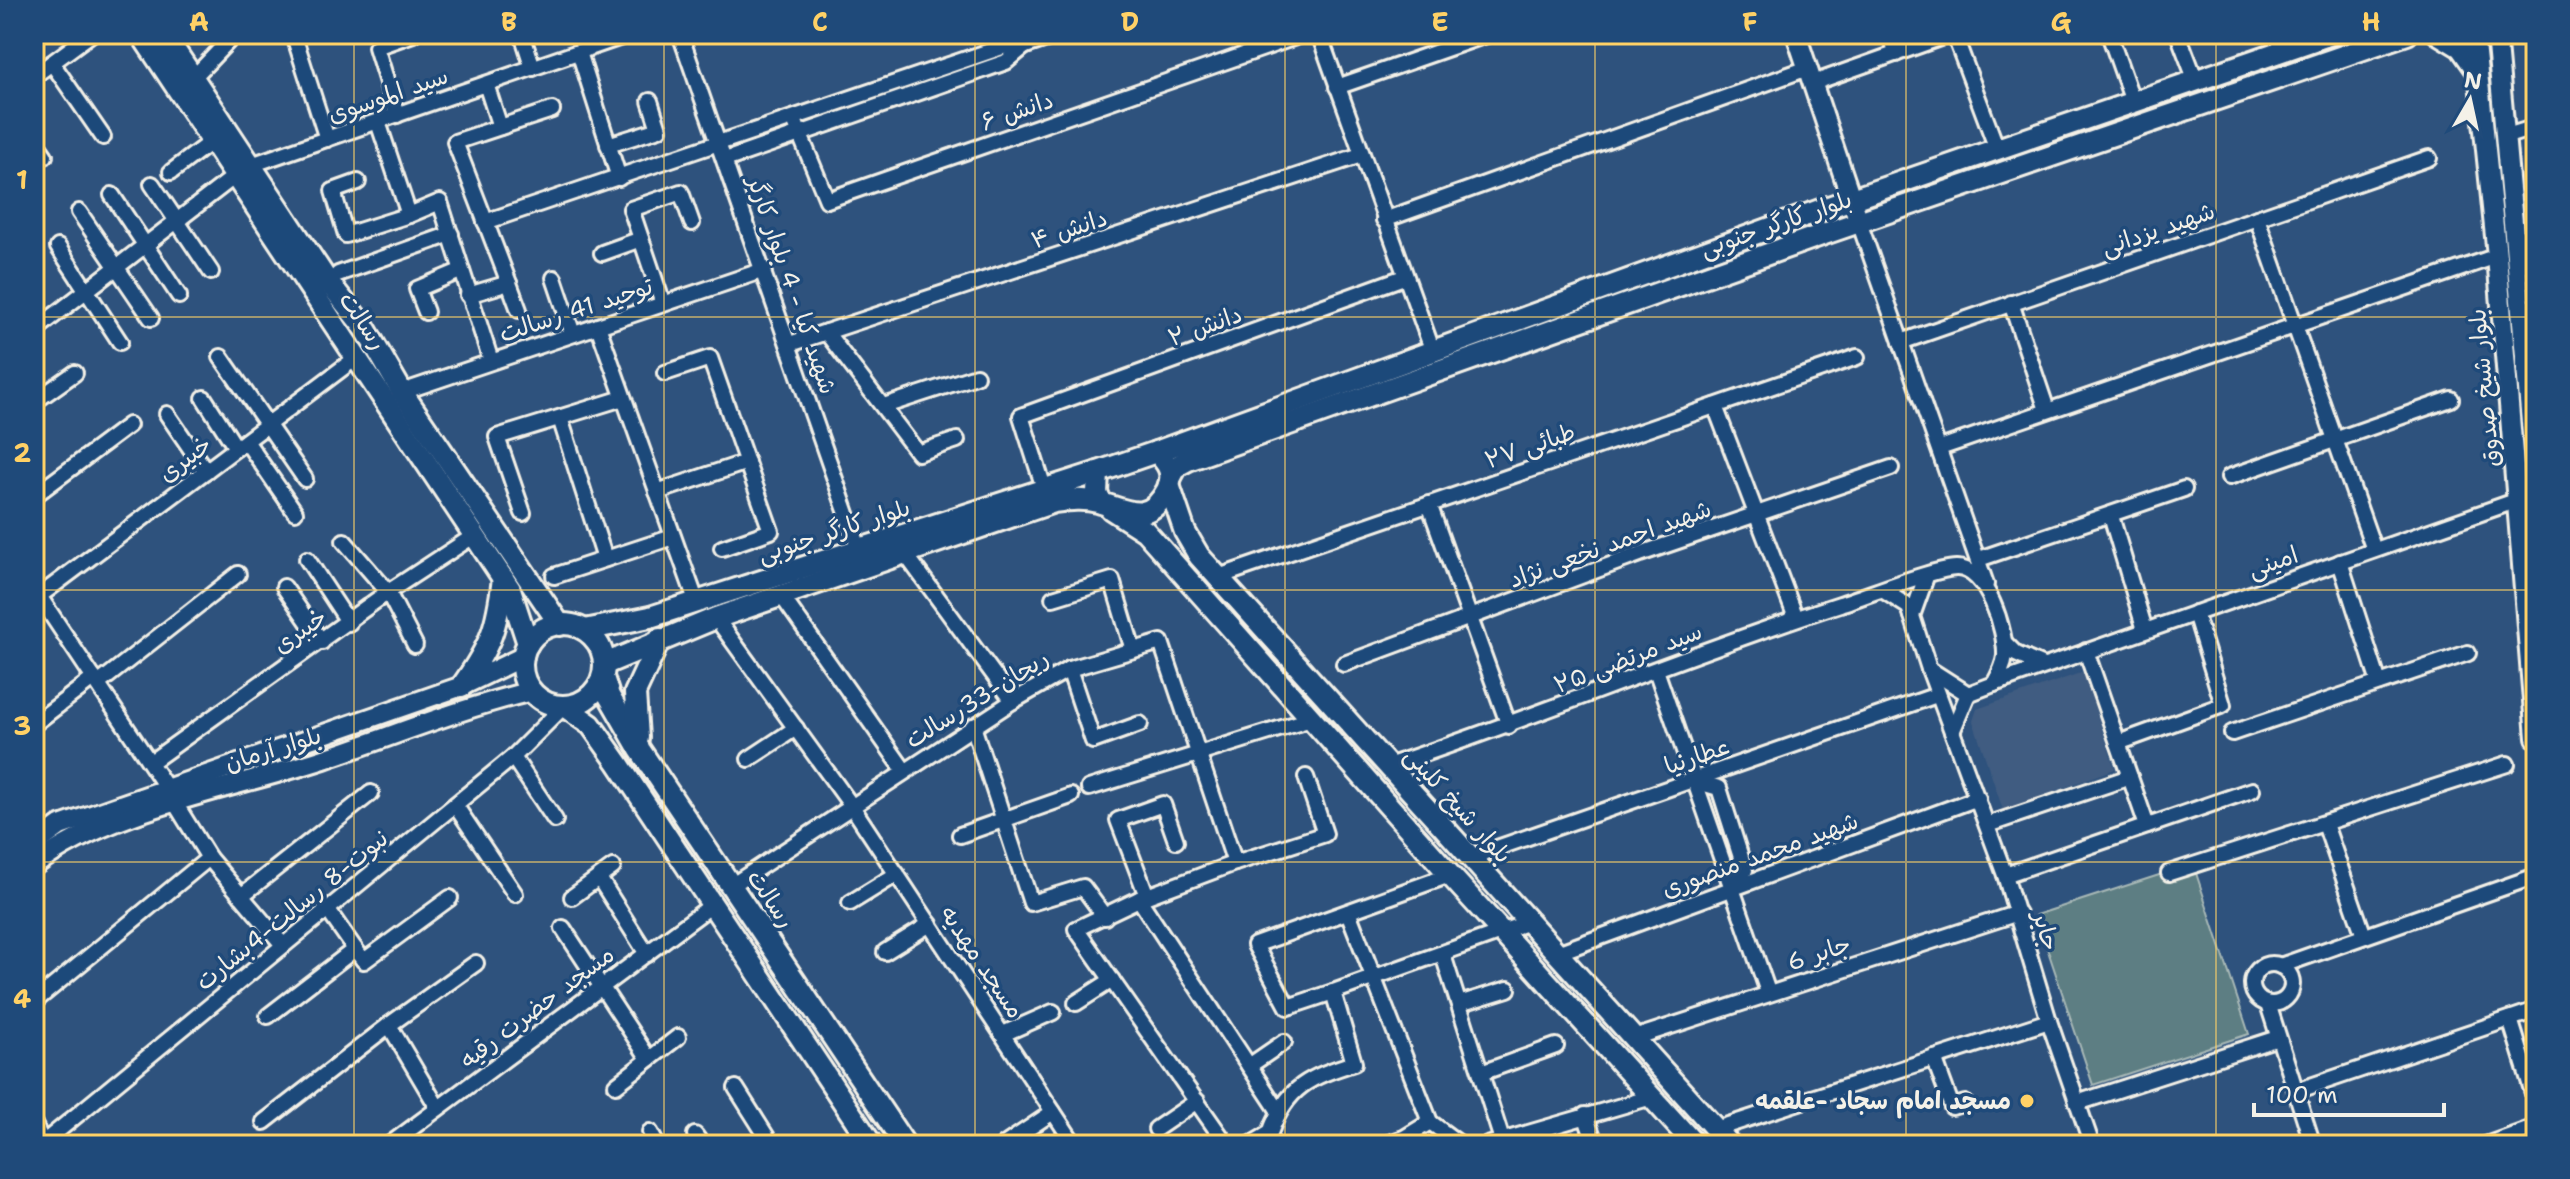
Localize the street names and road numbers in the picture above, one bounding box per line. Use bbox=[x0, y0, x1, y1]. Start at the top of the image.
street label: سید الموسوی bbox=[324, 59, 452, 131]
street label: دانش ۶ bbox=[976, 84, 1058, 138]
street label: شهید کیا - 4 بلوار کارگر bbox=[739, 170, 844, 398]
street label: بلوار کارگر جنوبی bbox=[1696, 183, 1856, 265]
street label: شهید یزدانی bbox=[2097, 195, 2219, 263]
street label: دانش ۴ bbox=[1027, 202, 1111, 256]
street label: توحید 41 رسالت bbox=[495, 270, 658, 350]
street label: رسالت bbox=[332, 285, 394, 357]
street label: دانش ۲ bbox=[1164, 298, 1246, 354]
street label: بلوار شیخ صدوق bbox=[2461, 307, 2507, 469]
street label: طبائی ۲۷ bbox=[1480, 416, 1580, 476]
street label: خبیری bbox=[152, 428, 218, 490]
street label: بلوار کارگر جنوبی bbox=[754, 491, 914, 571]
street label: شهید احمد نخعی نژاد bbox=[1504, 492, 1716, 596]
street label: امینی bbox=[2244, 539, 2302, 585]
street label: خیبری bbox=[267, 601, 333, 661]
street label: ۲۵ سید مرتضی bbox=[1549, 615, 1707, 701]
street label: ریحان-33رسالت bbox=[899, 642, 1055, 756]
street label: بلوار آرمان bbox=[221, 719, 325, 779]
street label: عطارنیا bbox=[1660, 730, 1734, 782]
street label: بلوار شیخ کلینی bbox=[1397, 740, 1519, 870]
street label: شهید محمد منصوری bbox=[1657, 805, 1863, 905]
street label: نبوت-8 رسالت-4بشارت bbox=[189, 822, 395, 998]
street label: رسالت bbox=[740, 863, 802, 935]
street label: مسجد مهدیه bbox=[933, 899, 1031, 1025]
street label: جابر bbox=[2025, 905, 2067, 955]
street label: جابر 6 bbox=[1783, 928, 1855, 978]
street label: مسجد حضرت رقیه bbox=[453, 938, 621, 1076]

